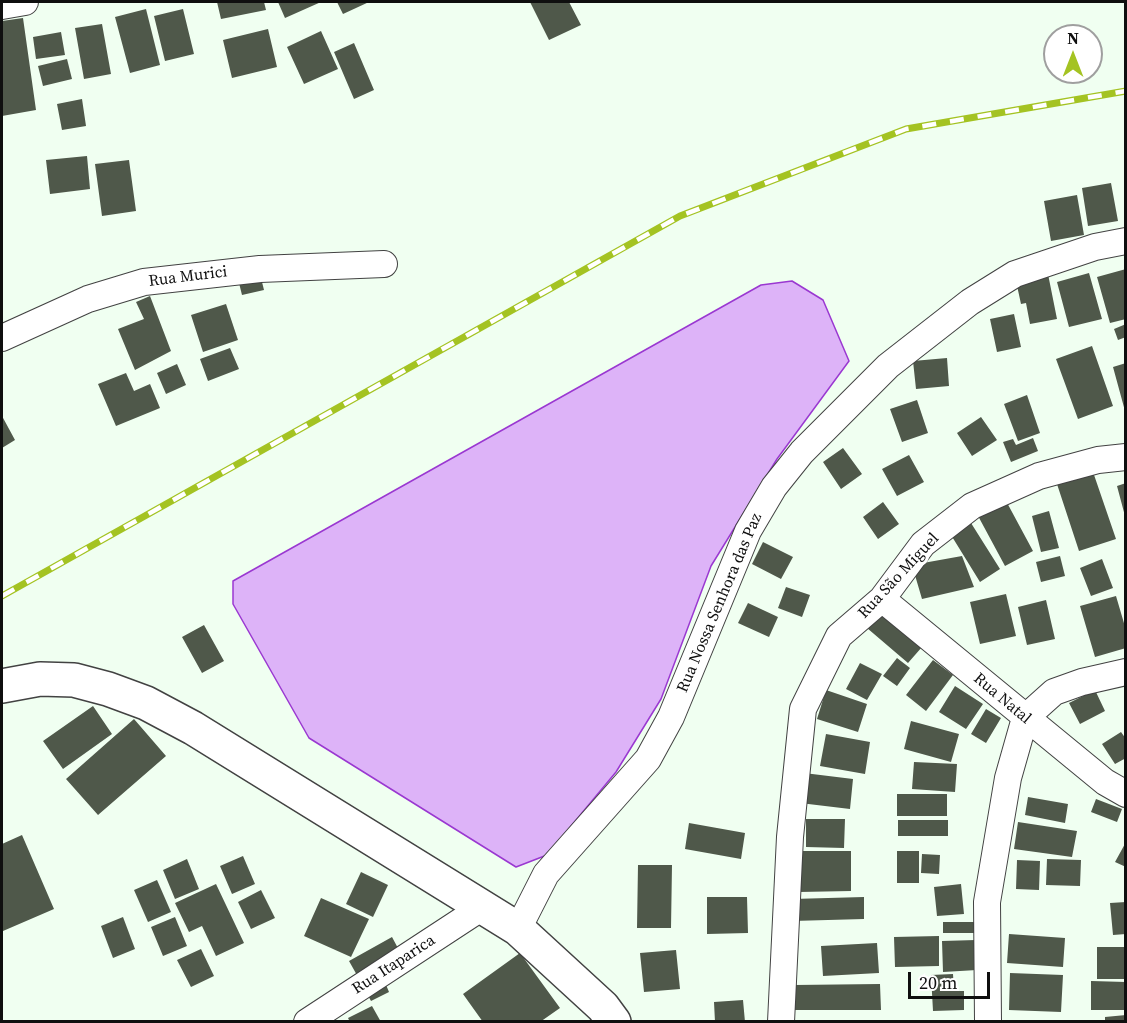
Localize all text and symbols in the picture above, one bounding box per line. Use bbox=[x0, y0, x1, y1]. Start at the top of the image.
north arrow bbox=[1043, 24, 1103, 84]
text: N bbox=[1067, 27, 1079, 49]
street label: Rua Murici bbox=[148, 263, 228, 291]
street label: Rua Nossa Senhora das Paz bbox=[673, 510, 767, 696]
street label: Rua São Miguel bbox=[855, 529, 943, 623]
street label: Rua Natal bbox=[969, 669, 1035, 729]
street label: Rua Itaparica bbox=[349, 931, 439, 999]
scale bar bbox=[911, 960, 994, 998]
text: 20 m bbox=[919, 970, 957, 995]

